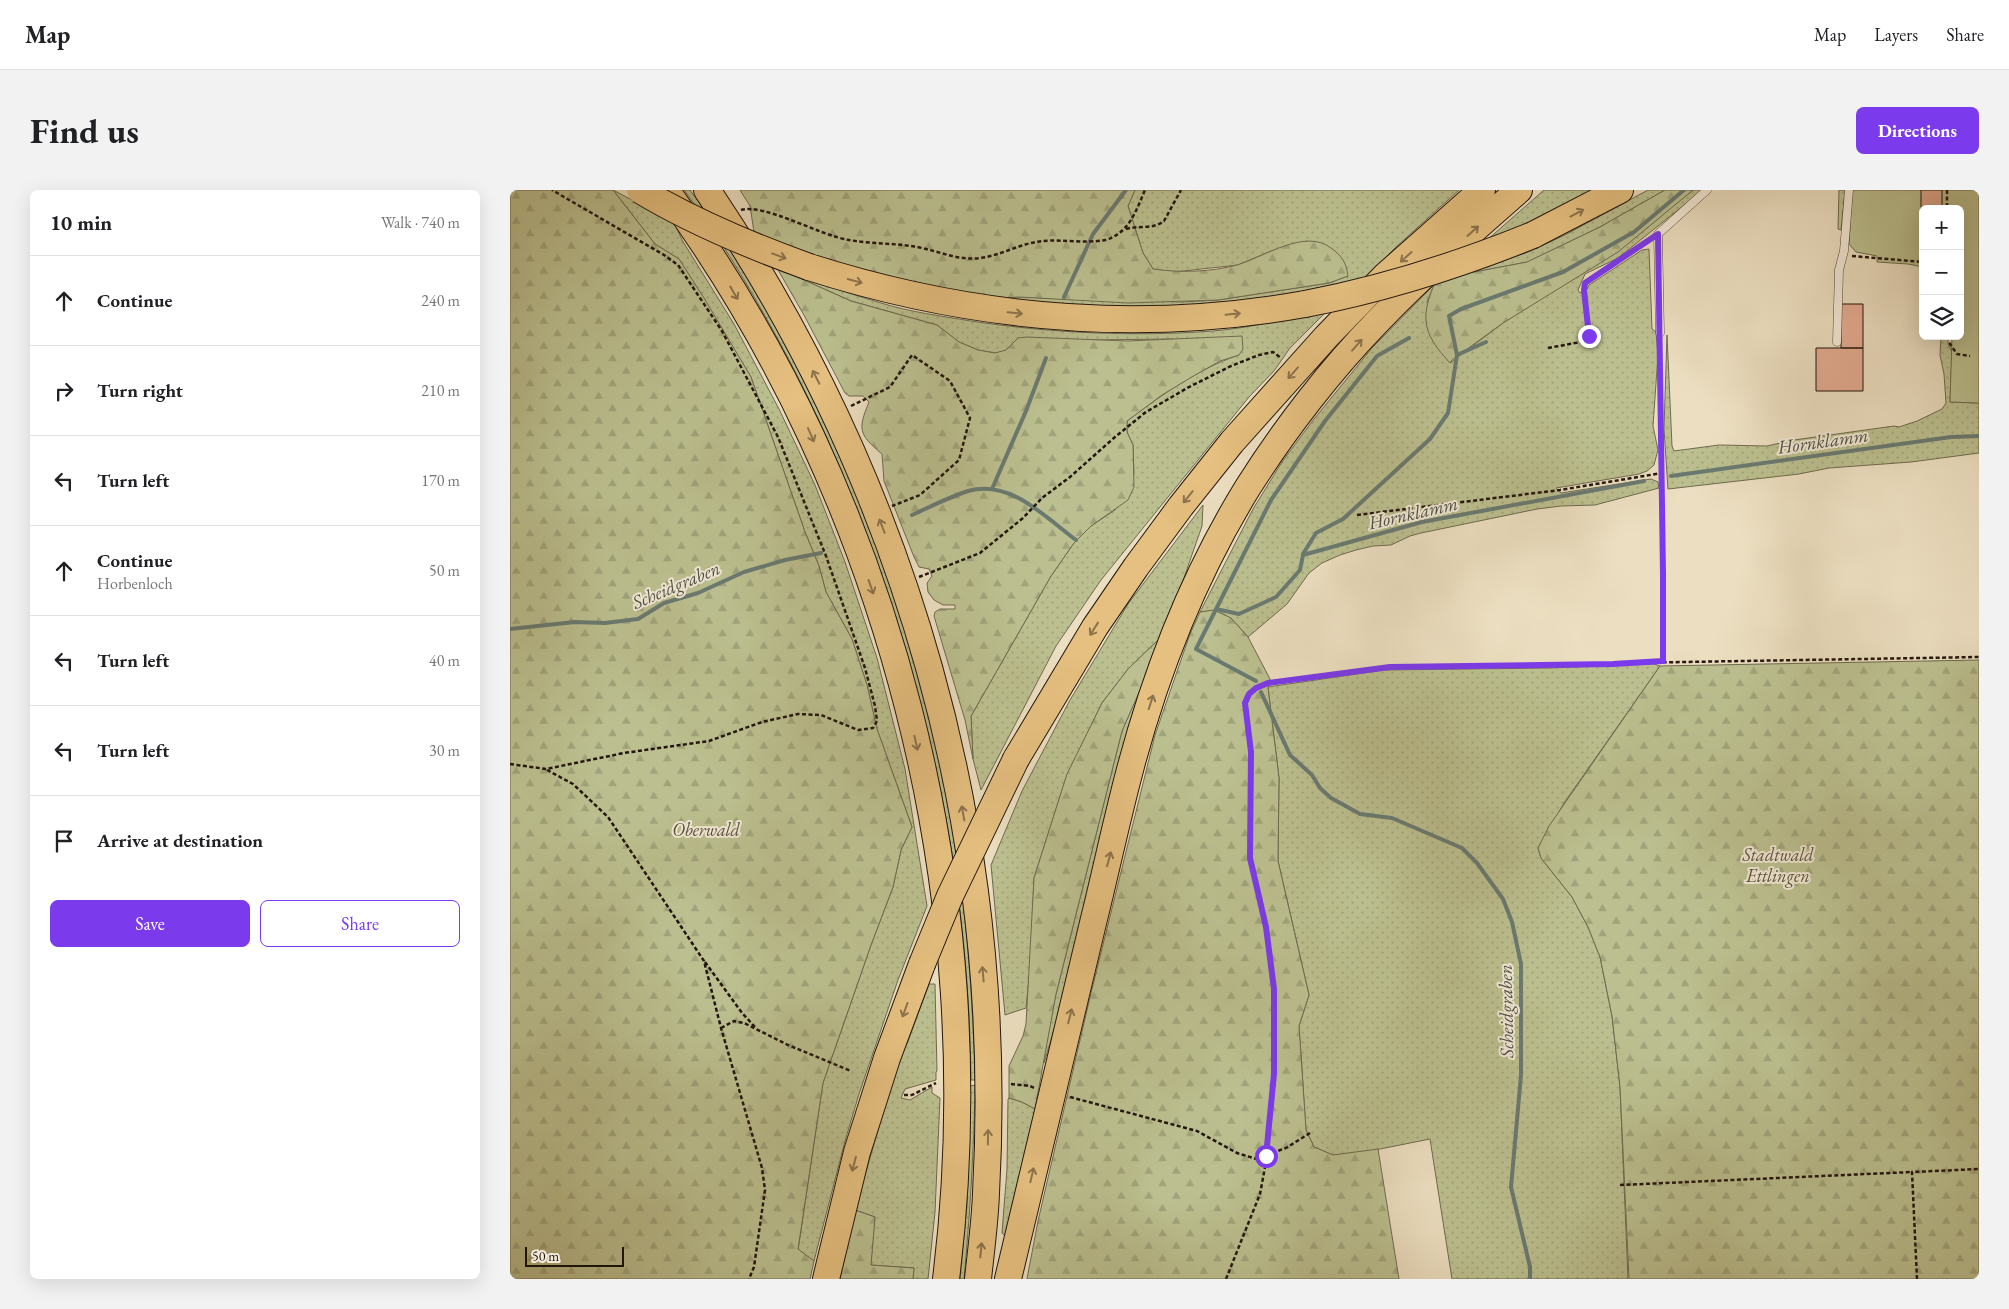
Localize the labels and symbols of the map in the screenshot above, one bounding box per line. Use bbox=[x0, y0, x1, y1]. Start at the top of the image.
one-way arrow bbox=[1569, 208, 1584, 218]
one-way arrow bbox=[1466, 225, 1479, 237]
one-way arrow bbox=[1400, 251, 1413, 263]
one-way arrow bbox=[771, 252, 786, 261]
one-way arrow bbox=[847, 277, 863, 287]
one-way arrow bbox=[729, 285, 739, 299]
one-way arrow bbox=[1006, 308, 1022, 318]
one-way arrow bbox=[1225, 310, 1241, 319]
route end bbox=[1578, 325, 1601, 348]
one-way arrow bbox=[1351, 338, 1363, 351]
one-way arrow bbox=[1287, 366, 1299, 379]
one-way arrow bbox=[811, 370, 821, 385]
water label: Hornklamm bbox=[1775, 422, 1870, 460]
one-way arrow bbox=[807, 427, 817, 442]
one-way arrow bbox=[1183, 490, 1194, 503]
water label: Hornklamm bbox=[1365, 491, 1460, 536]
one-way arrow bbox=[877, 519, 887, 534]
water label: Scheidgraben bbox=[627, 555, 724, 615]
one-way arrow bbox=[867, 578, 876, 594]
one-way arrow bbox=[1089, 622, 1099, 636]
one-way arrow bbox=[1147, 695, 1156, 710]
one-way arrow bbox=[912, 734, 921, 750]
one-way arrow bbox=[957, 806, 967, 822]
park label: Oberwald bbox=[672, 818, 741, 841]
park label: Stadtwald Ettlingen bbox=[1741, 843, 1814, 888]
one-way arrow bbox=[1104, 851, 1114, 867]
water label: Scheidgraben bbox=[1493, 964, 1519, 1059]
one-way arrow bbox=[978, 967, 988, 983]
one-way arrow bbox=[900, 1002, 909, 1017]
one-way arrow bbox=[1066, 1009, 1075, 1025]
one-way arrow bbox=[983, 1129, 993, 1146]
route start bbox=[1255, 1145, 1278, 1168]
one-way arrow bbox=[848, 1156, 858, 1172]
one-way arrow bbox=[1028, 1167, 1037, 1183]
one-way arrow bbox=[976, 1242, 986, 1258]
scale bar bbox=[525, 1244, 624, 1267]

